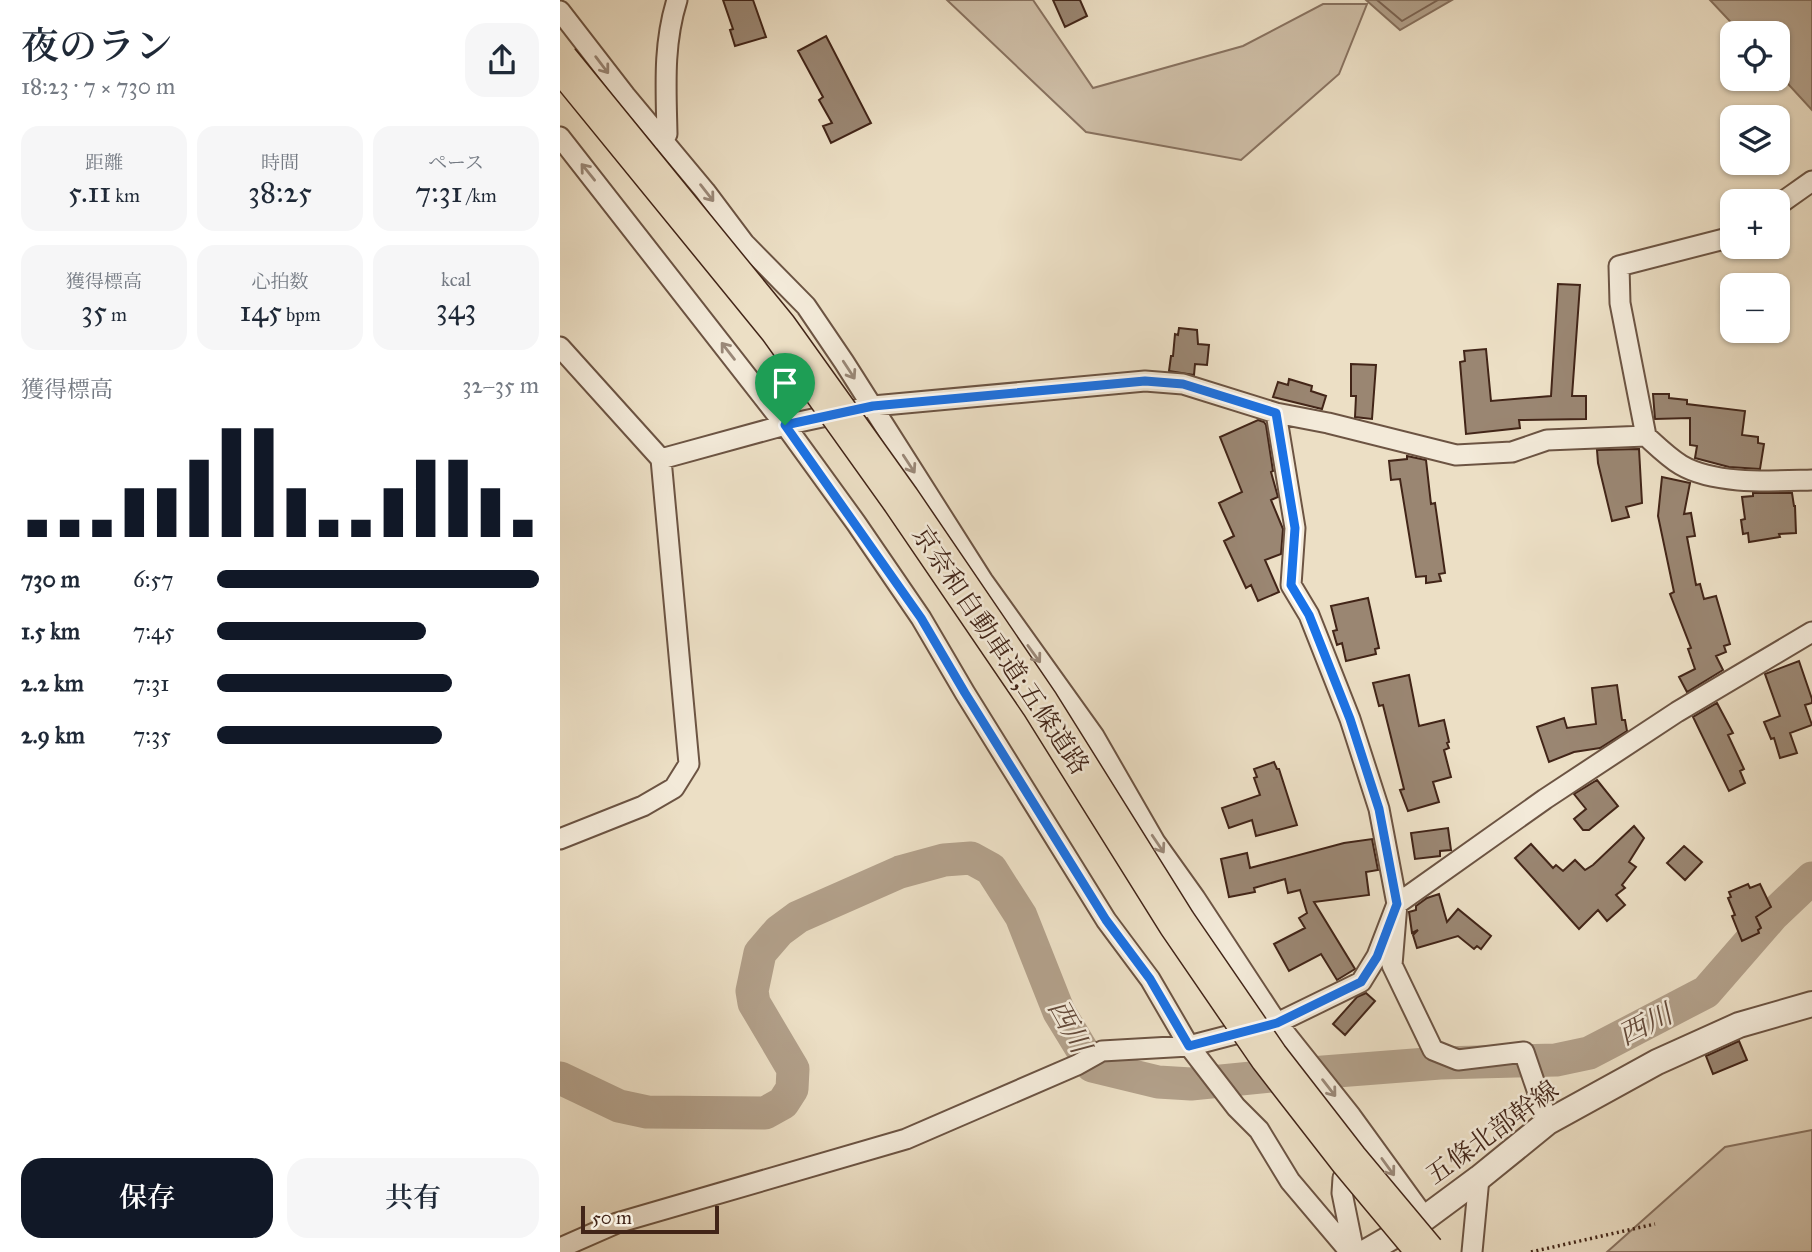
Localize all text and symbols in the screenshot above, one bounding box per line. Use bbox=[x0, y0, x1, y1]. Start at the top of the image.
map controls bbox=[1720, 21, 1790, 343]
button: locate bbox=[1720, 21, 1790, 91]
text: 夜のラン bbox=[21, 23, 173, 69]
button: share bbox=[465, 23, 539, 97]
one-way arrow bbox=[594, 55, 609, 74]
text: 18:23 · 7 × 730 m bbox=[21, 72, 175, 100]
button: layers bbox=[1720, 105, 1790, 175]
text: 距離 bbox=[85, 151, 123, 174]
text: 時間 bbox=[261, 151, 299, 174]
text: ペース bbox=[428, 151, 484, 174]
one-way arrow bbox=[580, 164, 596, 182]
text: 5.11 bbox=[68, 174, 111, 210]
text: 38:25 bbox=[248, 174, 312, 210]
text: 7:31 bbox=[415, 174, 463, 210]
text: km bbox=[111, 184, 140, 207]
text: /km bbox=[463, 184, 497, 207]
one-way arrow bbox=[699, 184, 714, 202]
button: + bbox=[1720, 189, 1790, 259]
text: kcal bbox=[441, 268, 471, 291]
text: 獲得標高 bbox=[66, 270, 142, 293]
text: 心拍数 bbox=[251, 270, 309, 293]
button: − bbox=[1720, 273, 1790, 343]
text: 343 bbox=[436, 291, 476, 327]
text: 35 bbox=[81, 293, 107, 329]
text: 145 bbox=[239, 293, 282, 329]
text: m bbox=[107, 303, 127, 326]
text: bpm bbox=[282, 303, 321, 326]
one-way arrow bbox=[721, 343, 736, 361]
pin bbox=[755, 353, 815, 425]
one-way arrow bbox=[842, 360, 857, 379]
icon: arrive bbox=[766, 364, 804, 402]
text: 32–35 m bbox=[462, 371, 539, 399]
text: 獲得標高 bbox=[21, 375, 113, 403]
one-way arrow bbox=[902, 454, 916, 473]
street label: 京奈和自動車道;五條道路 bbox=[906, 519, 1096, 781]
text: 730 m bbox=[21, 565, 80, 593]
text: 6:57 bbox=[133, 565, 174, 593]
text: 1.5 km bbox=[21, 617, 80, 645]
text: 7:45 bbox=[133, 617, 175, 645]
one-way arrow bbox=[1027, 644, 1041, 663]
text: 2.2 km bbox=[21, 669, 84, 697]
text: 7:31 bbox=[133, 669, 169, 697]
text: 2.9 km bbox=[21, 721, 85, 749]
text: 7:35 bbox=[133, 721, 171, 749]
one-way arrow bbox=[1151, 834, 1165, 854]
water label: 西川 bbox=[1041, 993, 1100, 1062]
water label: 西川 bbox=[1612, 995, 1681, 1053]
street label: 五條北部幹線 bbox=[1419, 1073, 1565, 1191]
one-way arrow bbox=[1322, 1078, 1337, 1096]
one-way arrow bbox=[1381, 1157, 1395, 1176]
button: 保存 bbox=[21, 1158, 273, 1238]
button: 共有 bbox=[287, 1158, 539, 1238]
scale bar bbox=[581, 1203, 719, 1235]
text: 50 m bbox=[592, 1206, 632, 1229]

